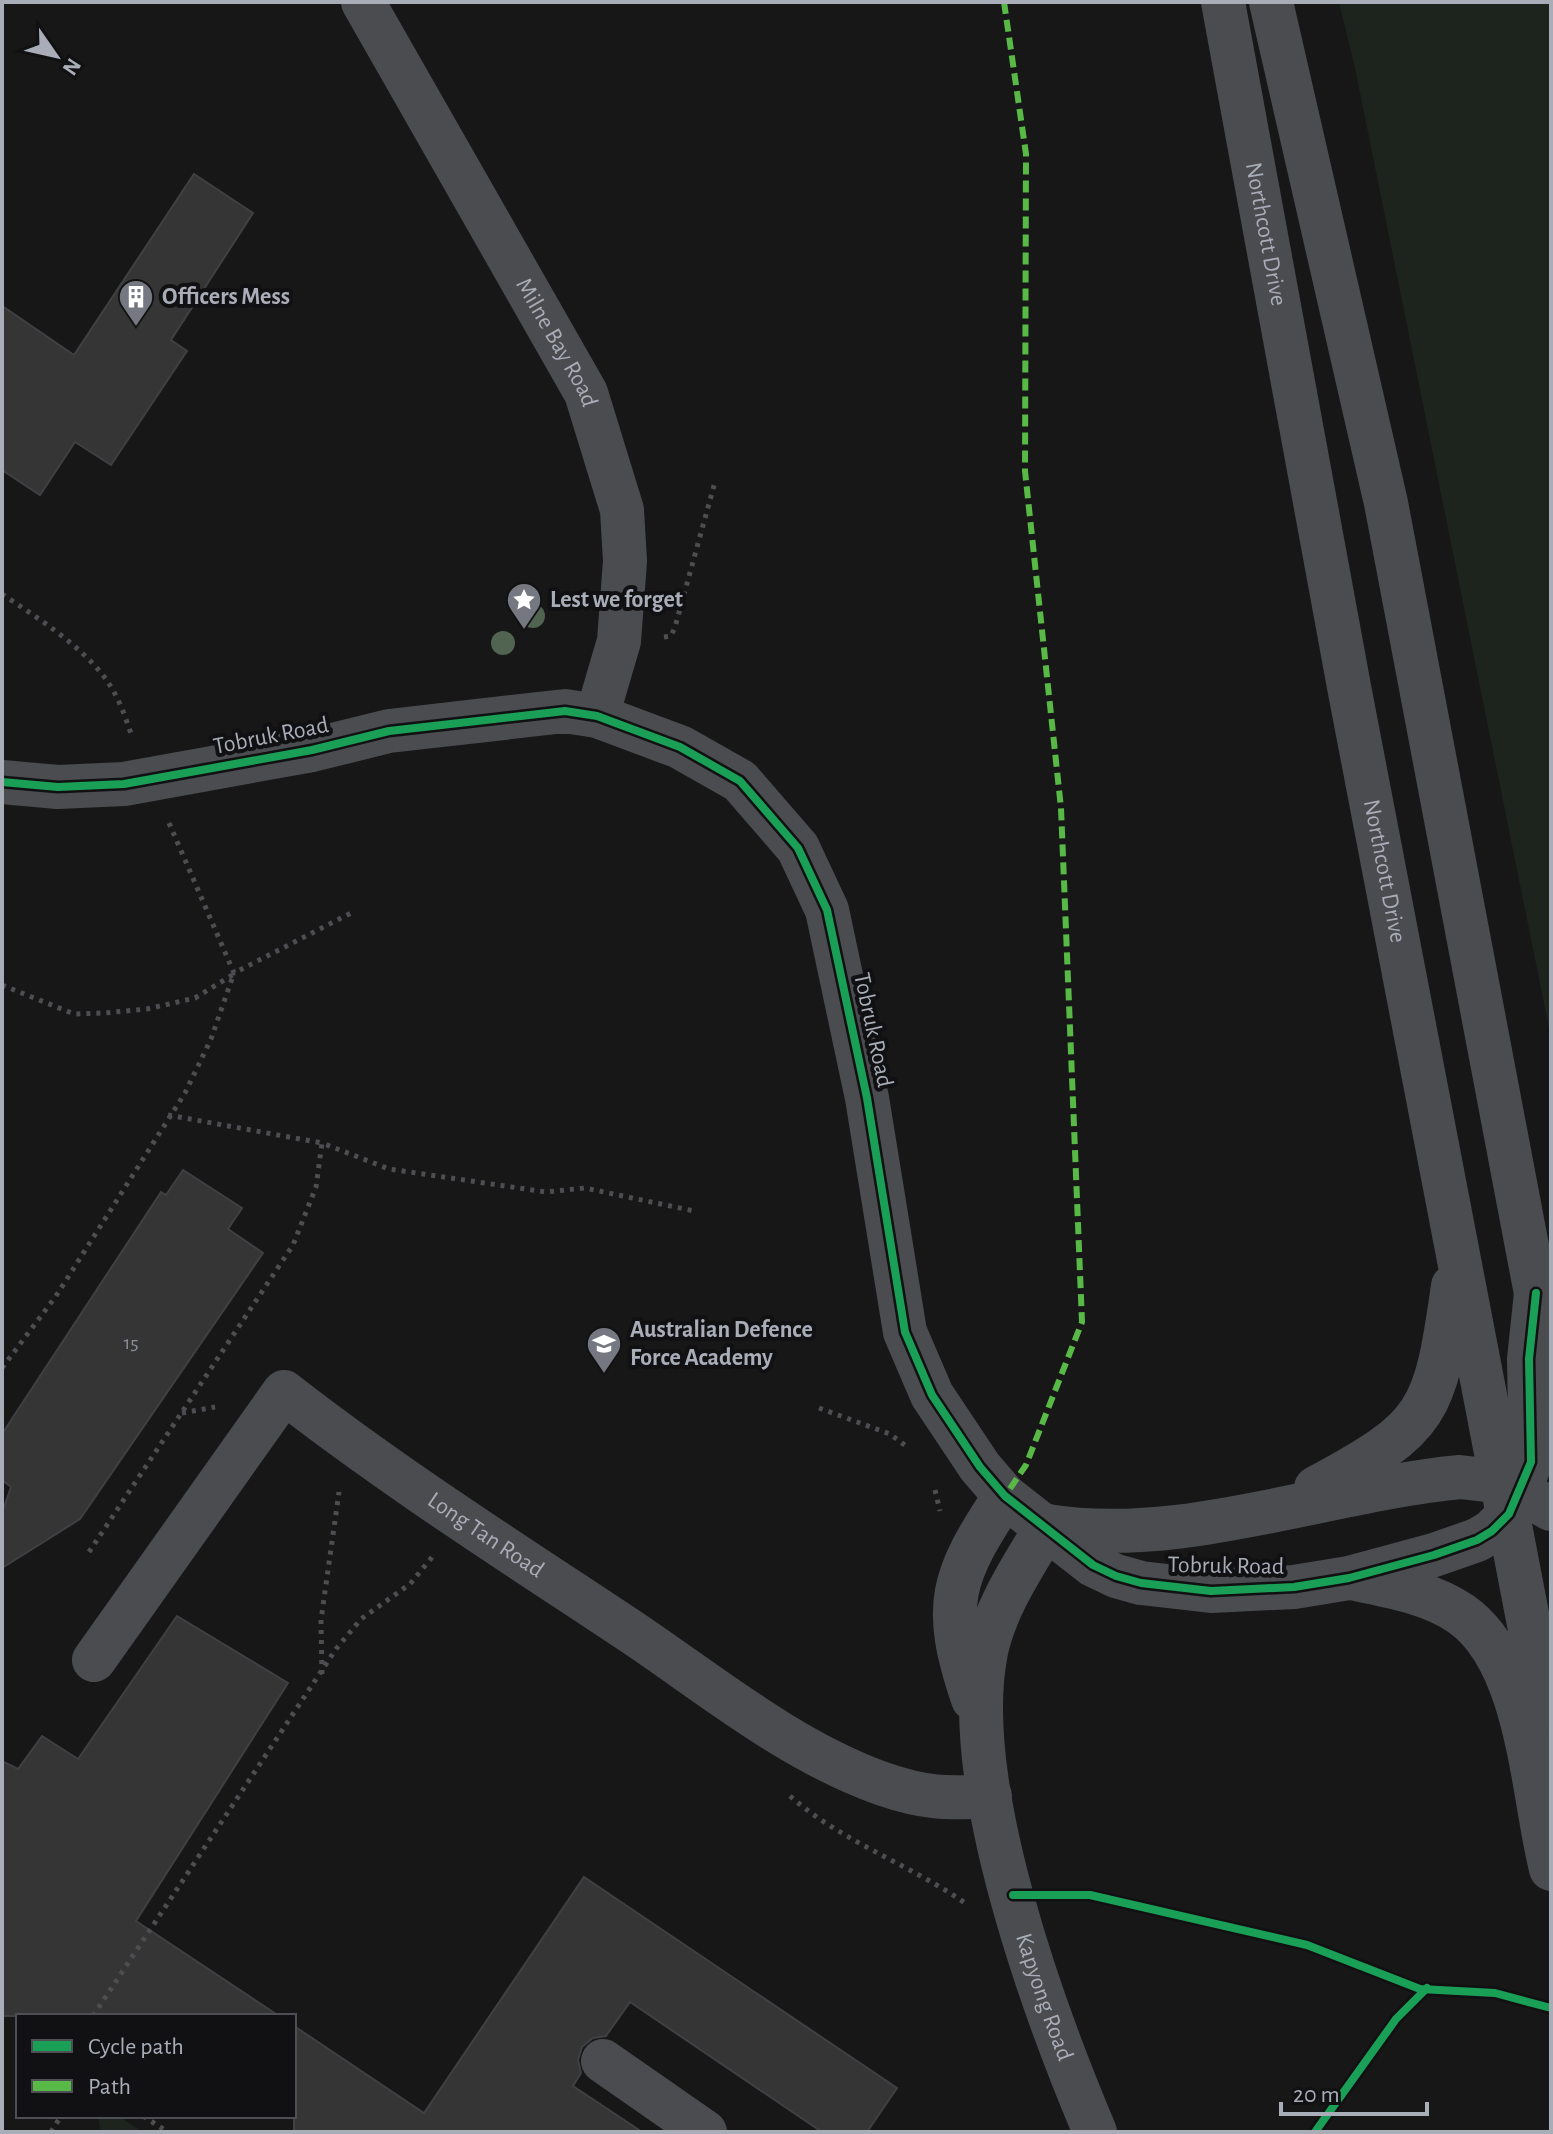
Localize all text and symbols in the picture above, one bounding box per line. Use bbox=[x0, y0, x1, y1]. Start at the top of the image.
north arrow bbox=[16, 16, 96, 96]
text: N bbox=[58, 54, 85, 79]
street label: Northcott Drive bbox=[1241, 160, 1291, 308]
street label: Milne Bay Road bbox=[511, 274, 602, 410]
building icon: Officers Mess bbox=[117, 278, 155, 328]
place label: Officers Mess bbox=[162, 285, 290, 309]
place icon: Lest we forget bbox=[505, 581, 543, 631]
place label: Lest we forget bbox=[550, 588, 683, 612]
street label: Tobruk Road bbox=[211, 713, 331, 759]
street label: Northcott Drive bbox=[1359, 797, 1410, 945]
street label: Tobruk Road bbox=[849, 970, 897, 1090]
place label: Australian Defence Force Academy bbox=[630, 1318, 813, 1370]
school or university icon: Australian Defence Force Academy bbox=[585, 1325, 623, 1375]
house number: 15 bbox=[123, 1333, 139, 1353]
street label: Long Tan Road bbox=[423, 1488, 548, 1583]
street label: Tobruk Road bbox=[1167, 1553, 1285, 1579]
street label: Kapyong Road bbox=[1011, 1930, 1077, 2064]
legend bbox=[16, 2014, 296, 2118]
text: Cycle path bbox=[88, 2035, 184, 2059]
scale bar bbox=[1281, 2066, 1427, 2116]
text: Path bbox=[88, 2075, 131, 2099]
text: 20 m bbox=[1293, 2083, 1340, 2107]

